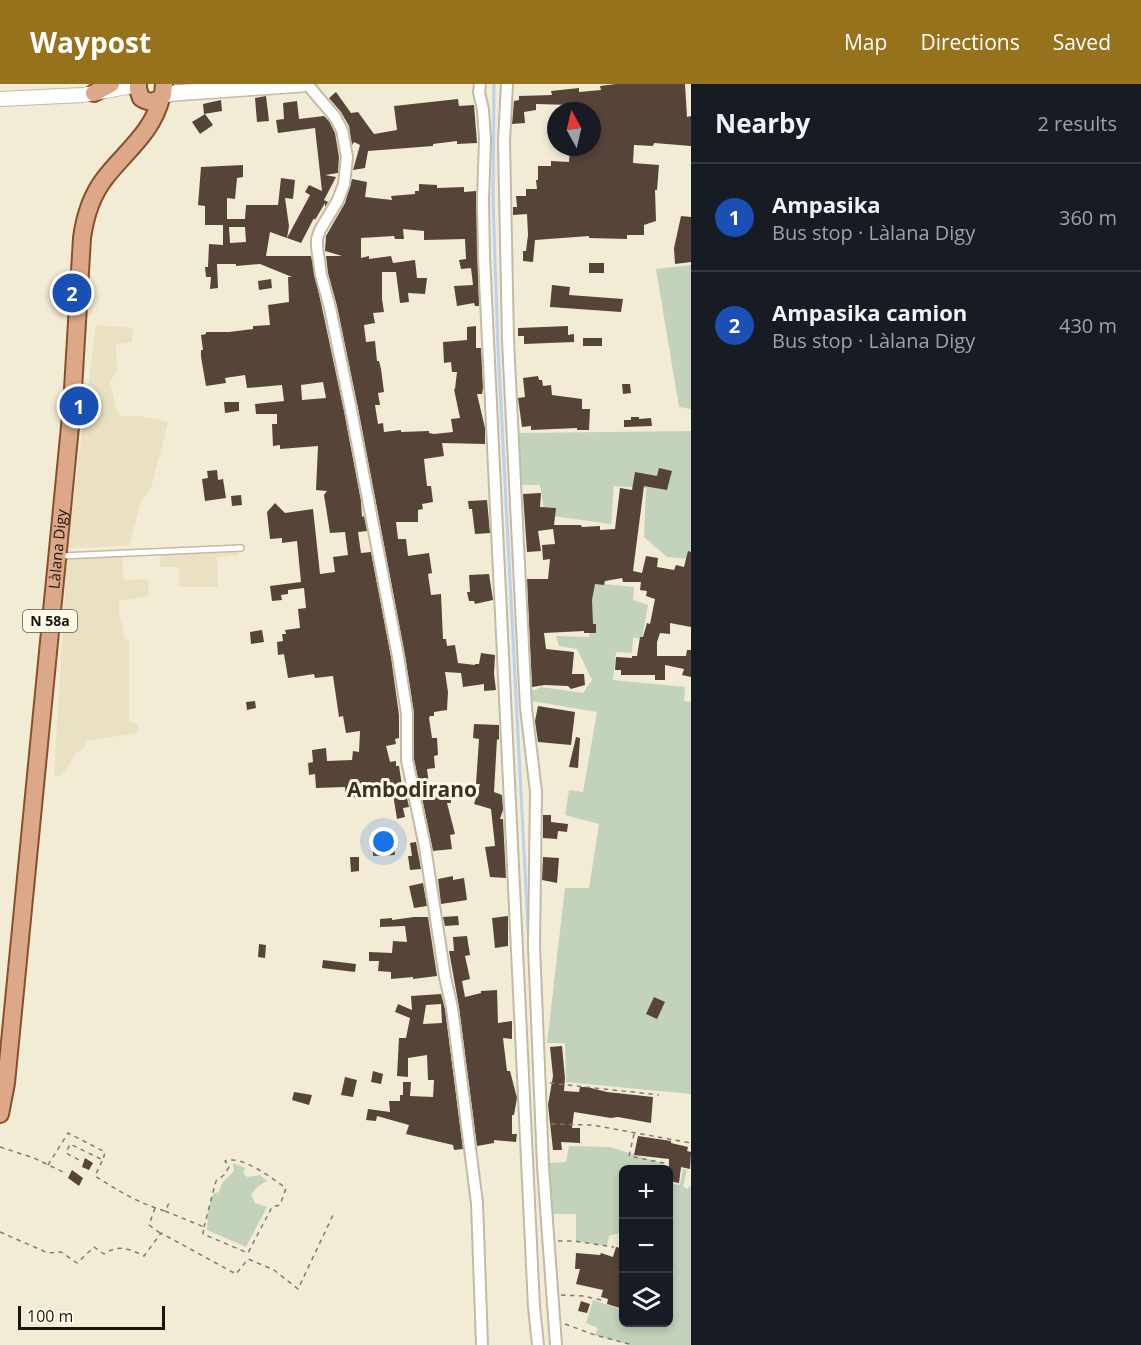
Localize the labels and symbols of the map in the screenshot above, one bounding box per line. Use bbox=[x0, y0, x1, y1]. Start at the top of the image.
north arrow bbox=[547, 102, 601, 156]
pin: 2 bbox=[52, 270, 92, 316]
pin: 1 bbox=[60, 384, 98, 428]
street label: Làlana Digy bbox=[43, 508, 71, 590]
road number: N 58a bbox=[23, 610, 77, 632]
district label: Ambodirano bbox=[347, 775, 477, 803]
your location bbox=[369, 827, 398, 856]
scale bar bbox=[18, 1303, 165, 1330]

